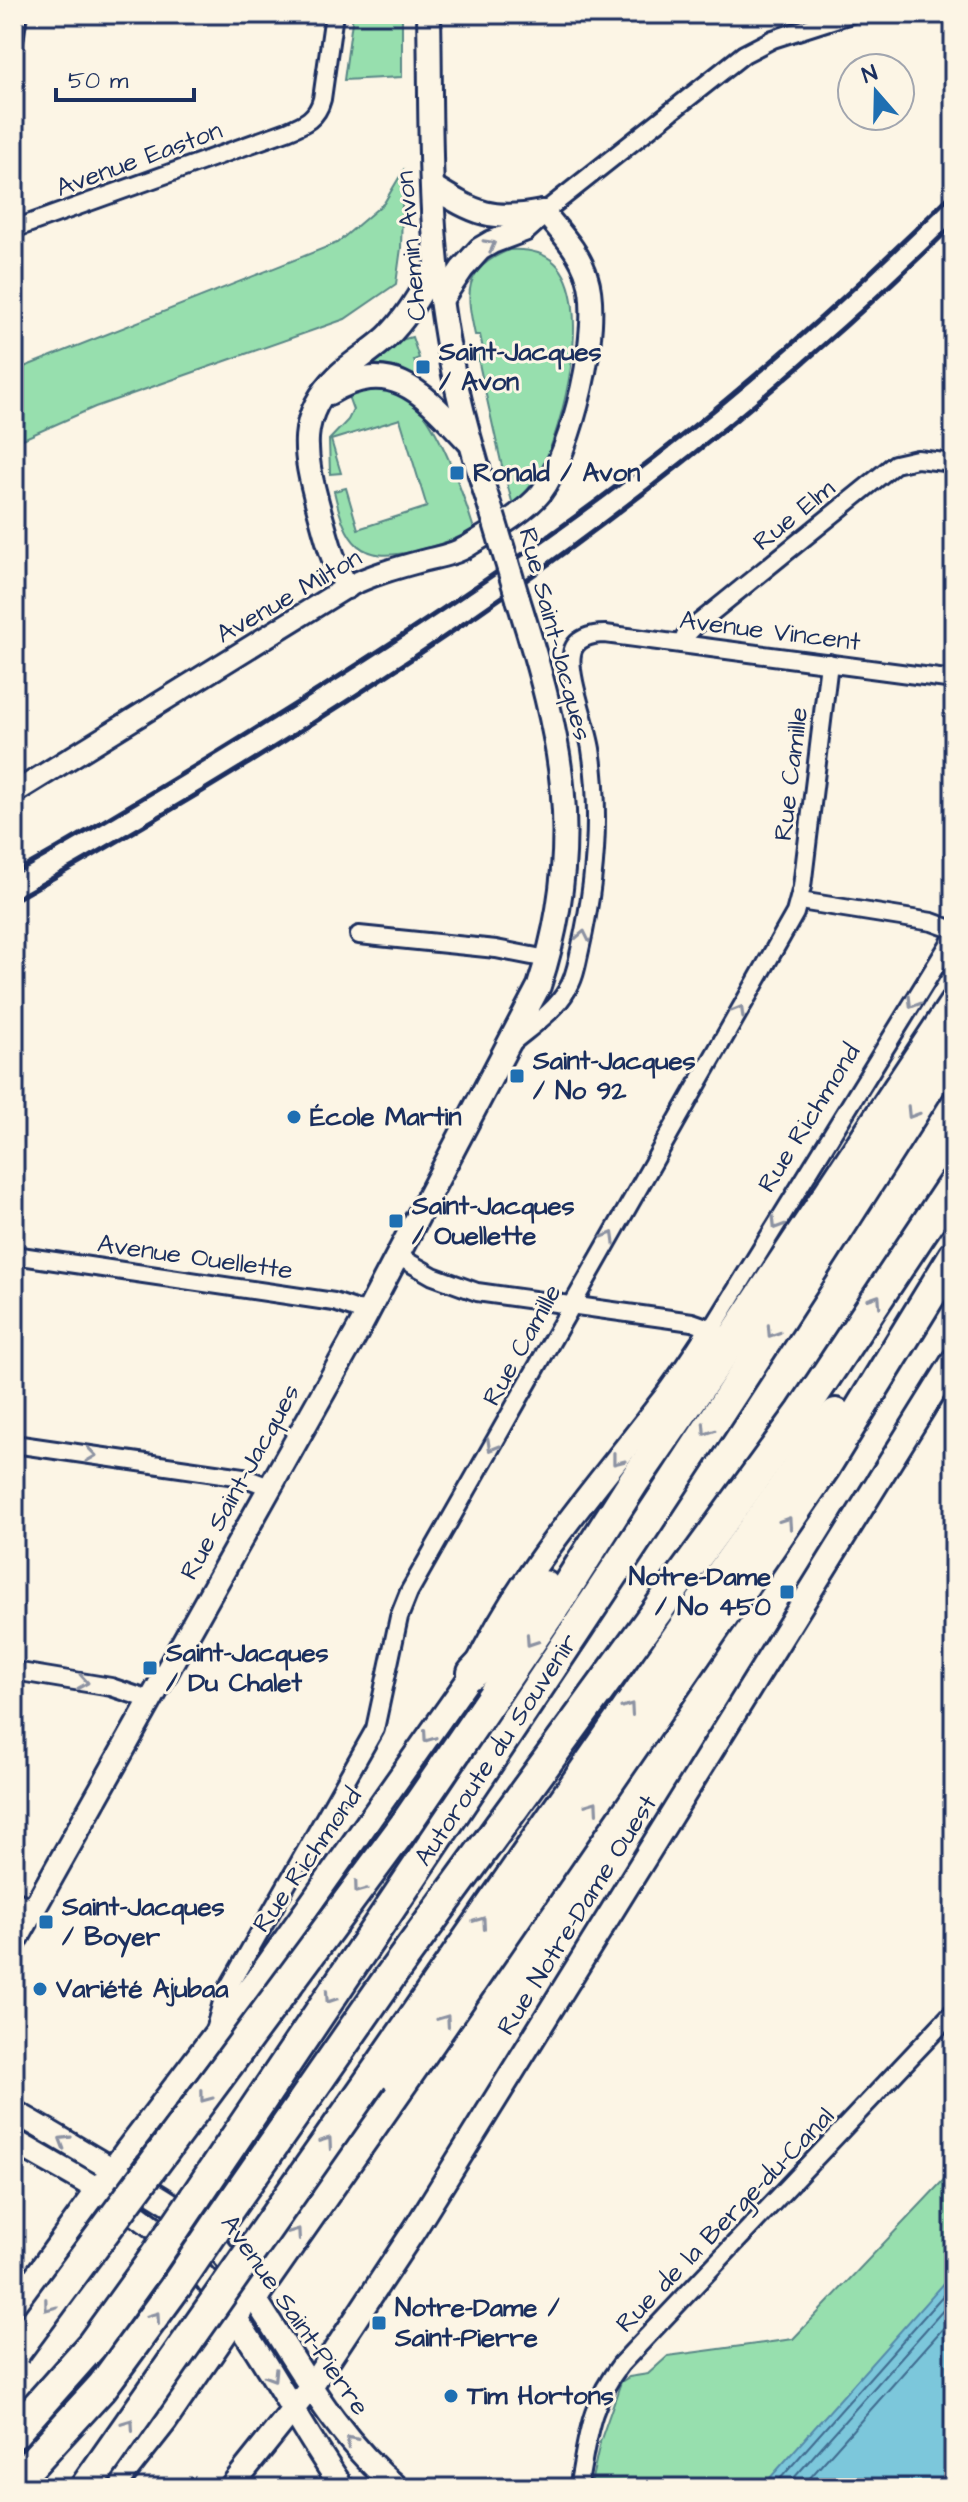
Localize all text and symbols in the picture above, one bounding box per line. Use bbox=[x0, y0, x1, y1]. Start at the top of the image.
scale bar bbox=[56, 52, 194, 102]
north arrow bbox=[836, 52, 916, 132]
text: N bbox=[858, 58, 882, 92]
text: 50 m bbox=[68, 64, 129, 98]
street label: Avenue Easton bbox=[51, 112, 227, 206]
street label: Chemin Avon bbox=[387, 169, 435, 323]
one-way arrow bbox=[482, 239, 496, 254]
place label: Saint-Jacques / Avon bbox=[438, 334, 602, 400]
marker: Saint-Jacques / Avon bbox=[414, 358, 432, 376]
place label: Ronald / Avon bbox=[473, 455, 640, 491]
marker: Ronald / Avon bbox=[448, 464, 466, 482]
street label: Rue Elm bbox=[745, 470, 843, 559]
street label: Rue Saint-Jacques bbox=[509, 524, 601, 744]
street label: Avenue Milton bbox=[210, 540, 368, 652]
street label: Avenue Vincent bbox=[677, 602, 863, 660]
street label: Rue Camille bbox=[765, 705, 817, 843]
one-way arrow bbox=[574, 929, 591, 943]
one-way arrow bbox=[908, 994, 923, 1009]
one-way arrow bbox=[729, 1005, 745, 1020]
street label: Rue Richmond bbox=[749, 1037, 869, 1199]
place label: Saint-Jacques / No 92 bbox=[532, 1043, 696, 1109]
marker: Saint-Jacques / No 92 bbox=[508, 1067, 526, 1085]
place label: École Martin bbox=[310, 1099, 462, 1135]
one-way arrow bbox=[907, 1104, 922, 1119]
marker: École Martin bbox=[285, 1108, 303, 1126]
place label: Saint-Jacques / Ouellette bbox=[411, 1188, 575, 1254]
marker: Saint-Jacques / Ouellette bbox=[387, 1212, 405, 1230]
one-way arrow bbox=[771, 1215, 786, 1230]
street label: Avenue Ouellette bbox=[95, 1225, 295, 1289]
one-way arrow bbox=[600, 1231, 616, 1246]
street label: Rue Camille bbox=[474, 1278, 570, 1412]
one-way arrow bbox=[866, 1295, 881, 1309]
one-way arrow bbox=[767, 1323, 782, 1337]
street label: Rue Saint-Jacques bbox=[171, 1378, 309, 1586]
one-way arrow bbox=[702, 1421, 717, 1435]
one-way arrow bbox=[486, 1437, 502, 1452]
one-way arrow bbox=[84, 1446, 98, 1463]
one-way arrow bbox=[612, 1451, 626, 1466]
one-way arrow bbox=[777, 1517, 792, 1531]
place label: Notre-Dame / No 450 bbox=[629, 1559, 772, 1625]
marker: Notre-Dame / No 450 bbox=[778, 1583, 796, 1601]
street label: Autoroute du Souvenir bbox=[406, 1626, 587, 1873]
one-way arrow bbox=[526, 1632, 541, 1647]
place label: Saint-Jacques / Du Chalet bbox=[165, 1635, 329, 1701]
marker: Saint-Jacques / Du Chalet bbox=[141, 1659, 159, 1677]
one-way arrow bbox=[76, 1673, 90, 1690]
one-way arrow bbox=[619, 1703, 634, 1717]
one-way arrow bbox=[423, 1728, 438, 1742]
street label: Rue Richmond bbox=[244, 1780, 370, 1940]
street label: Rue Notre-Dame Ouest bbox=[488, 1788, 666, 2042]
one-way arrow bbox=[583, 1800, 598, 1814]
one-way arrow bbox=[354, 1879, 369, 1894]
place label: Saint-Jacques / Boyer bbox=[61, 1889, 225, 1958]
marker: Saint-Jacques / Boyer bbox=[37, 1913, 55, 1931]
one-way arrow bbox=[471, 1917, 486, 1931]
place label: Variété Ajubaa bbox=[55, 1971, 229, 2007]
marker: Variété Ajubaa bbox=[31, 1980, 49, 1998]
one-way arrow bbox=[325, 1989, 340, 2003]
one-way arrow bbox=[435, 2014, 450, 2029]
one-way arrow bbox=[200, 2088, 214, 2103]
street label: Rue de la Berge-du-Canal bbox=[608, 2099, 844, 2342]
one-way arrow bbox=[58, 2135, 73, 2150]
one-way arrow bbox=[317, 2137, 332, 2151]
street label: Avenue Saint-Pierre bbox=[212, 2207, 378, 2423]
one-way arrow bbox=[286, 2227, 301, 2242]
place label: Notre-Dame / Saint-Pierre bbox=[394, 2290, 560, 2356]
one-way arrow bbox=[44, 2297, 59, 2311]
one-way arrow bbox=[145, 2311, 160, 2326]
marker: Notre-Dame / Saint-Pierre bbox=[370, 2314, 388, 2332]
one-way arrow bbox=[262, 2368, 277, 2382]
place label: Tim Hortons bbox=[466, 2378, 614, 2414]
marker: Tim Hortons bbox=[442, 2387, 460, 2405]
one-way arrow bbox=[119, 2419, 134, 2433]
one-way arrow bbox=[346, 2436, 361, 2450]

